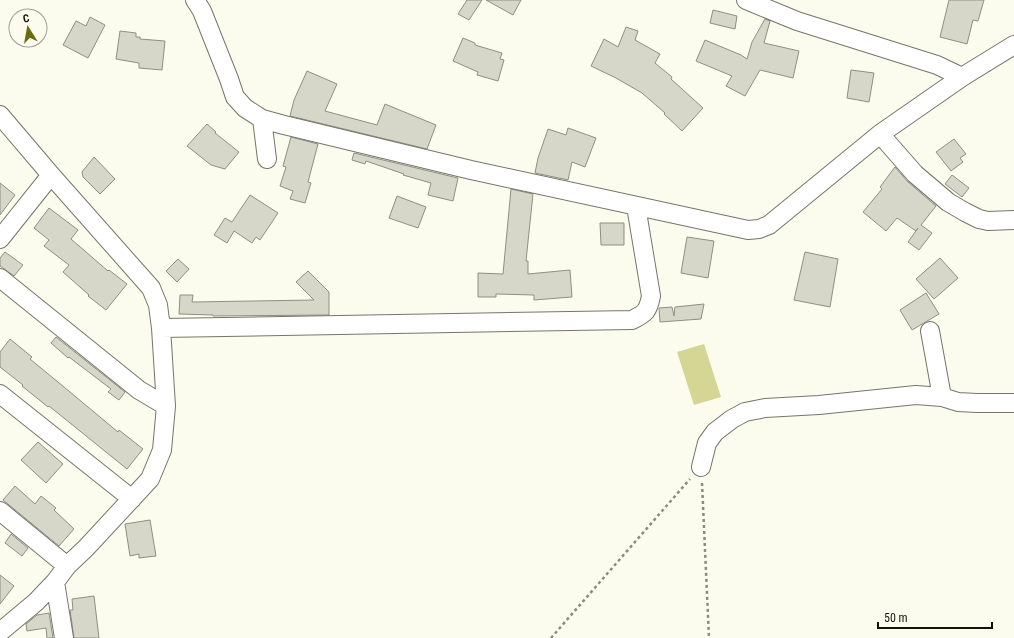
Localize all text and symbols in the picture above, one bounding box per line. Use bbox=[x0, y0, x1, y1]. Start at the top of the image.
north arrow bbox=[8, 8, 48, 48]
text: С bbox=[22, 12, 31, 26]
scale bar bbox=[878, 604, 992, 630]
text: 50 m bbox=[884, 611, 908, 625]

